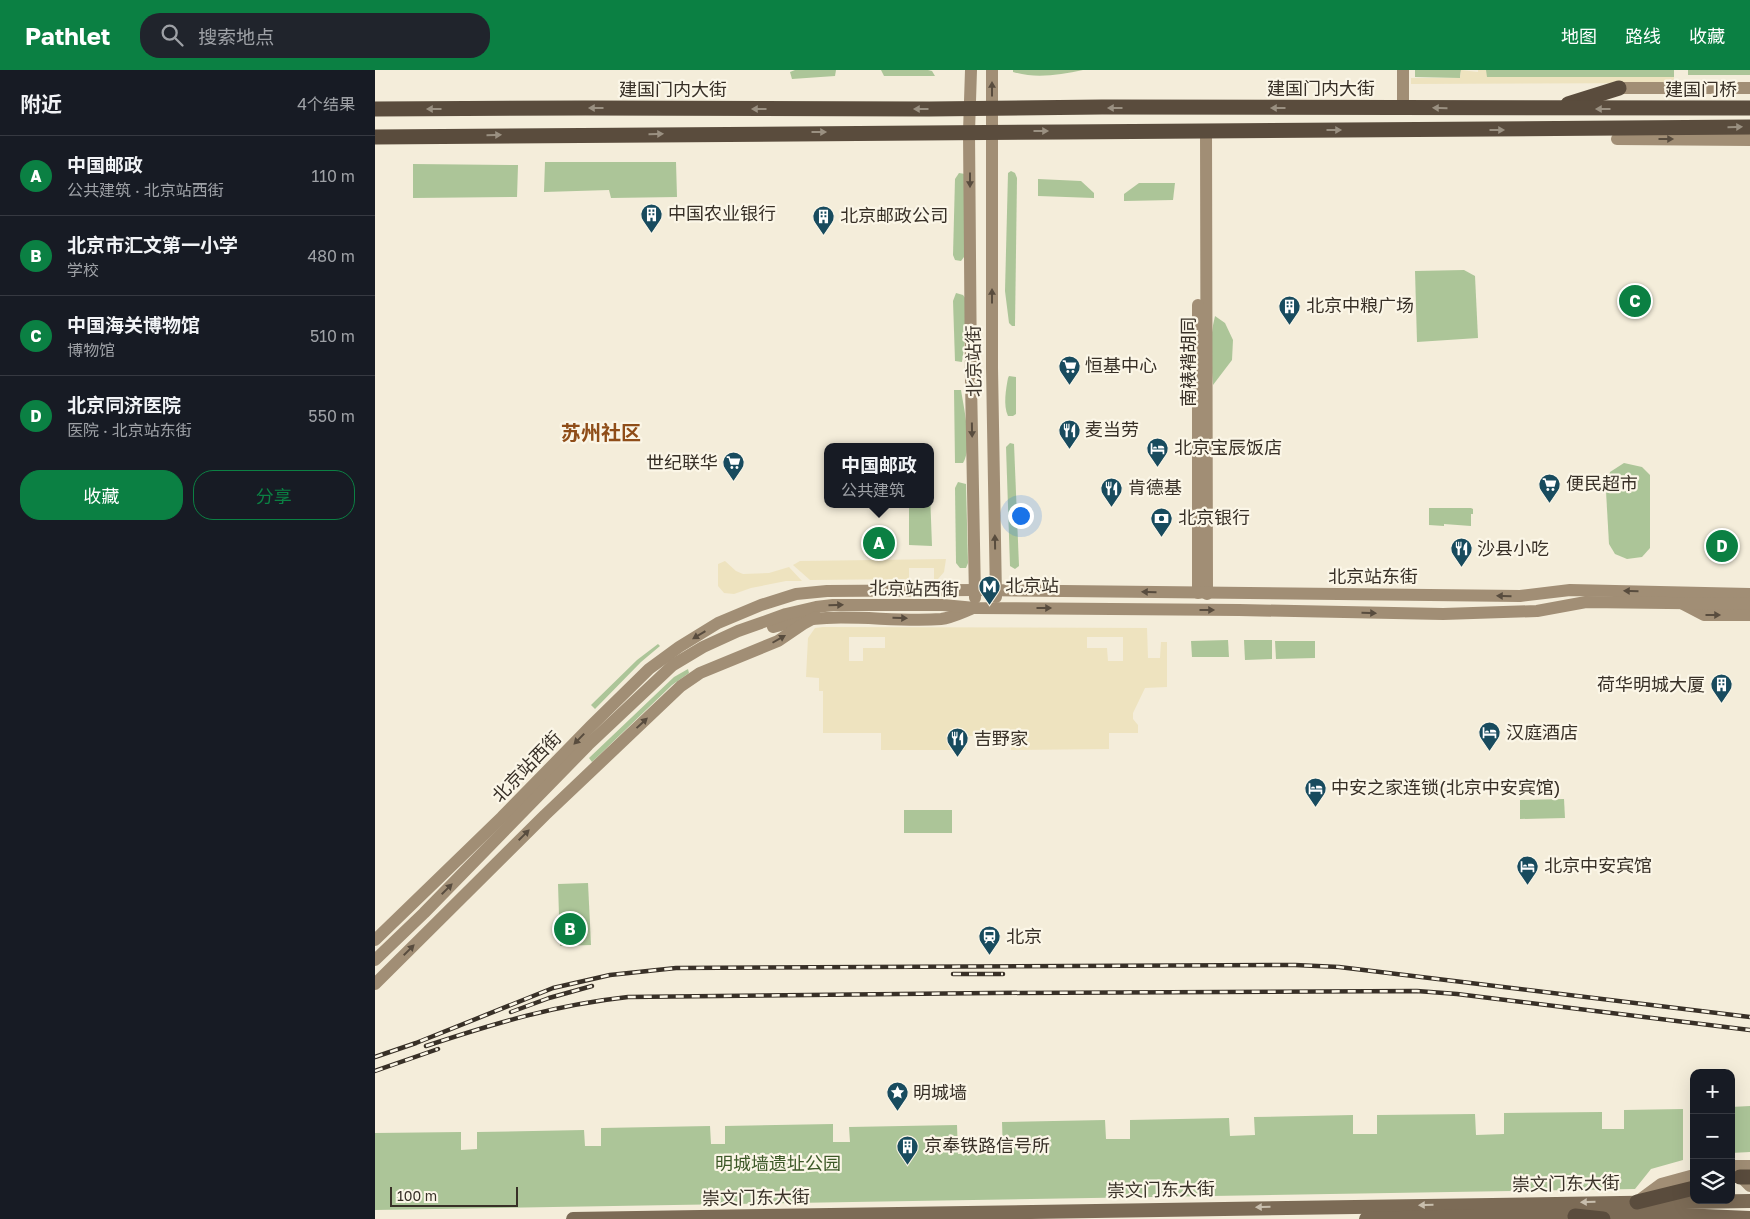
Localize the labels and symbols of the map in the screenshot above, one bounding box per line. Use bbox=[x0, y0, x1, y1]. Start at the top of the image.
street label: 建国门内大街 bbox=[1267, 77, 1375, 99]
street label: 建国门内大街 bbox=[619, 78, 727, 100]
street label: 建国门桥 bbox=[1665, 78, 1737, 100]
one-way arrow bbox=[988, 81, 996, 97]
one-way arrow bbox=[1107, 103, 1123, 111]
one-way arrow bbox=[588, 104, 604, 112]
one-way arrow bbox=[1269, 104, 1285, 112]
one-way arrow bbox=[1432, 104, 1448, 112]
one-way arrow bbox=[426, 105, 442, 113]
one-way arrow bbox=[751, 105, 767, 113]
one-way arrow bbox=[913, 105, 929, 113]
one-way arrow bbox=[1594, 105, 1610, 113]
one-way arrow bbox=[1728, 123, 1744, 131]
one-way arrow bbox=[1326, 126, 1342, 134]
one-way arrow bbox=[1489, 126, 1505, 134]
one-way arrow bbox=[1033, 127, 1049, 135]
one-way arrow bbox=[811, 128, 827, 136]
one-way arrow bbox=[648, 130, 664, 138]
one-way arrow bbox=[486, 131, 502, 139]
one-way arrow bbox=[1658, 135, 1674, 143]
one-way arrow bbox=[966, 173, 974, 189]
building icon: 中国农业银行 bbox=[640, 202, 664, 233]
place label: 中国农业银行 bbox=[668, 202, 776, 224]
building icon: 北京邮政公司 bbox=[812, 204, 836, 235]
place label: 北京邮政公司 bbox=[840, 204, 948, 226]
pin: C bbox=[1619, 282, 1651, 320]
one-way arrow bbox=[988, 288, 996, 304]
building icon: 北京中粮广场 bbox=[1278, 294, 1302, 325]
place label: 北京中粮广场 bbox=[1306, 294, 1414, 316]
street label: 南裱褙胡同 bbox=[1177, 317, 1199, 407]
street label: 北京站街 bbox=[961, 325, 985, 397]
supermarket icon: 恒基中心 bbox=[1057, 354, 1081, 385]
place label: 恒基中心 bbox=[1085, 354, 1157, 376]
restaurant icon: 麦当劳 bbox=[1057, 418, 1081, 449]
place label: 麦当劳 bbox=[1085, 418, 1139, 440]
district label: 苏州社区 bbox=[561, 420, 641, 444]
one-way arrow bbox=[968, 423, 976, 439]
hotel icon: 北京宝辰饭店 bbox=[1146, 436, 1170, 467]
place label: 北京宝辰饭店 bbox=[1174, 436, 1282, 458]
place label: 世纪联华 bbox=[646, 451, 718, 473]
supermarket icon: 世纪联华 bbox=[722, 451, 746, 482]
supermarket icon: 便民超市 bbox=[1538, 472, 1562, 503]
place label: 便民超市 bbox=[1566, 472, 1638, 494]
restaurant icon: 肯德基 bbox=[1100, 476, 1124, 507]
place label: 肯德基 bbox=[1128, 476, 1182, 498]
your location bbox=[1008, 503, 1034, 529]
bank icon: 北京银行 bbox=[1150, 506, 1174, 537]
place label: 北京银行 bbox=[1178, 506, 1250, 528]
pin: A bbox=[863, 524, 895, 562]
pin: D bbox=[1706, 527, 1738, 565]
one-way arrow bbox=[991, 533, 999, 549]
restaurant icon: 沙县小吃 bbox=[1449, 537, 1473, 568]
place label: 沙县小吃 bbox=[1477, 537, 1549, 559]
street label: 北京站东街 bbox=[1328, 565, 1418, 587]
metro station icon: 北京站 bbox=[977, 574, 1001, 605]
place label: 北京站 bbox=[1005, 574, 1059, 596]
street label: 北京站西街 bbox=[869, 576, 959, 600]
one-way arrow bbox=[1623, 587, 1639, 595]
one-way arrow bbox=[1141, 588, 1157, 596]
one-way arrow bbox=[1496, 592, 1512, 600]
one-way arrow bbox=[829, 601, 845, 609]
one-way arrow bbox=[1036, 604, 1052, 612]
one-way arrow bbox=[1199, 606, 1215, 614]
one-way arrow bbox=[1361, 609, 1377, 617]
one-way arrow bbox=[1705, 611, 1721, 619]
one-way arrow bbox=[892, 614, 908, 622]
one-way arrow bbox=[692, 631, 705, 640]
one-way arrow bbox=[772, 635, 785, 644]
place label: 荷华明城大厦 bbox=[1597, 673, 1705, 695]
building icon: 荷华明城大厦 bbox=[1709, 673, 1733, 704]
one-way arrow bbox=[636, 717, 648, 729]
hotel icon: 汉庭酒店 bbox=[1478, 721, 1502, 752]
place label: 汉庭酒店 bbox=[1506, 721, 1578, 743]
street label: 北京站西街 bbox=[487, 726, 565, 806]
restaurant icon: 吉野家 bbox=[946, 727, 970, 758]
place label: 吉野家 bbox=[974, 727, 1028, 749]
one-way arrow bbox=[573, 732, 585, 744]
hotel icon: 中安之家连锁(北京中安宾馆) bbox=[1303, 776, 1327, 807]
place label: 中安之家连锁(北京中安宾馆) bbox=[1331, 776, 1561, 798]
one-way arrow bbox=[518, 829, 530, 841]
hotel icon: 北京中安宾馆 bbox=[1516, 854, 1540, 885]
place label: 北京中安宾馆 bbox=[1544, 854, 1652, 876]
one-way arrow bbox=[441, 883, 453, 895]
pin: B bbox=[554, 910, 586, 948]
station icon: 北京 bbox=[978, 925, 1002, 956]
place label: 北京 bbox=[1006, 925, 1042, 947]
one-way arrow bbox=[403, 944, 415, 956]
place icon: 明城墙 bbox=[885, 1081, 909, 1112]
place label: 明城墙 bbox=[913, 1081, 967, 1103]
building icon: 京奉铁路信号所 bbox=[896, 1134, 920, 1165]
place label: 京奉铁路信号所 bbox=[924, 1134, 1050, 1156]
park label: 明城墙遗址公园 bbox=[715, 1152, 841, 1174]
street label: 崇文门东大街 bbox=[1512, 1171, 1620, 1195]
street label: 崇文门东大街 bbox=[1107, 1177, 1215, 1201]
scale bar bbox=[390, 1184, 517, 1207]
street label: 崇文门东大街 bbox=[702, 1185, 810, 1209]
one-way arrow bbox=[1580, 1198, 1596, 1206]
one-way arrow bbox=[1418, 1201, 1434, 1209]
one-way arrow bbox=[1255, 1203, 1271, 1211]

